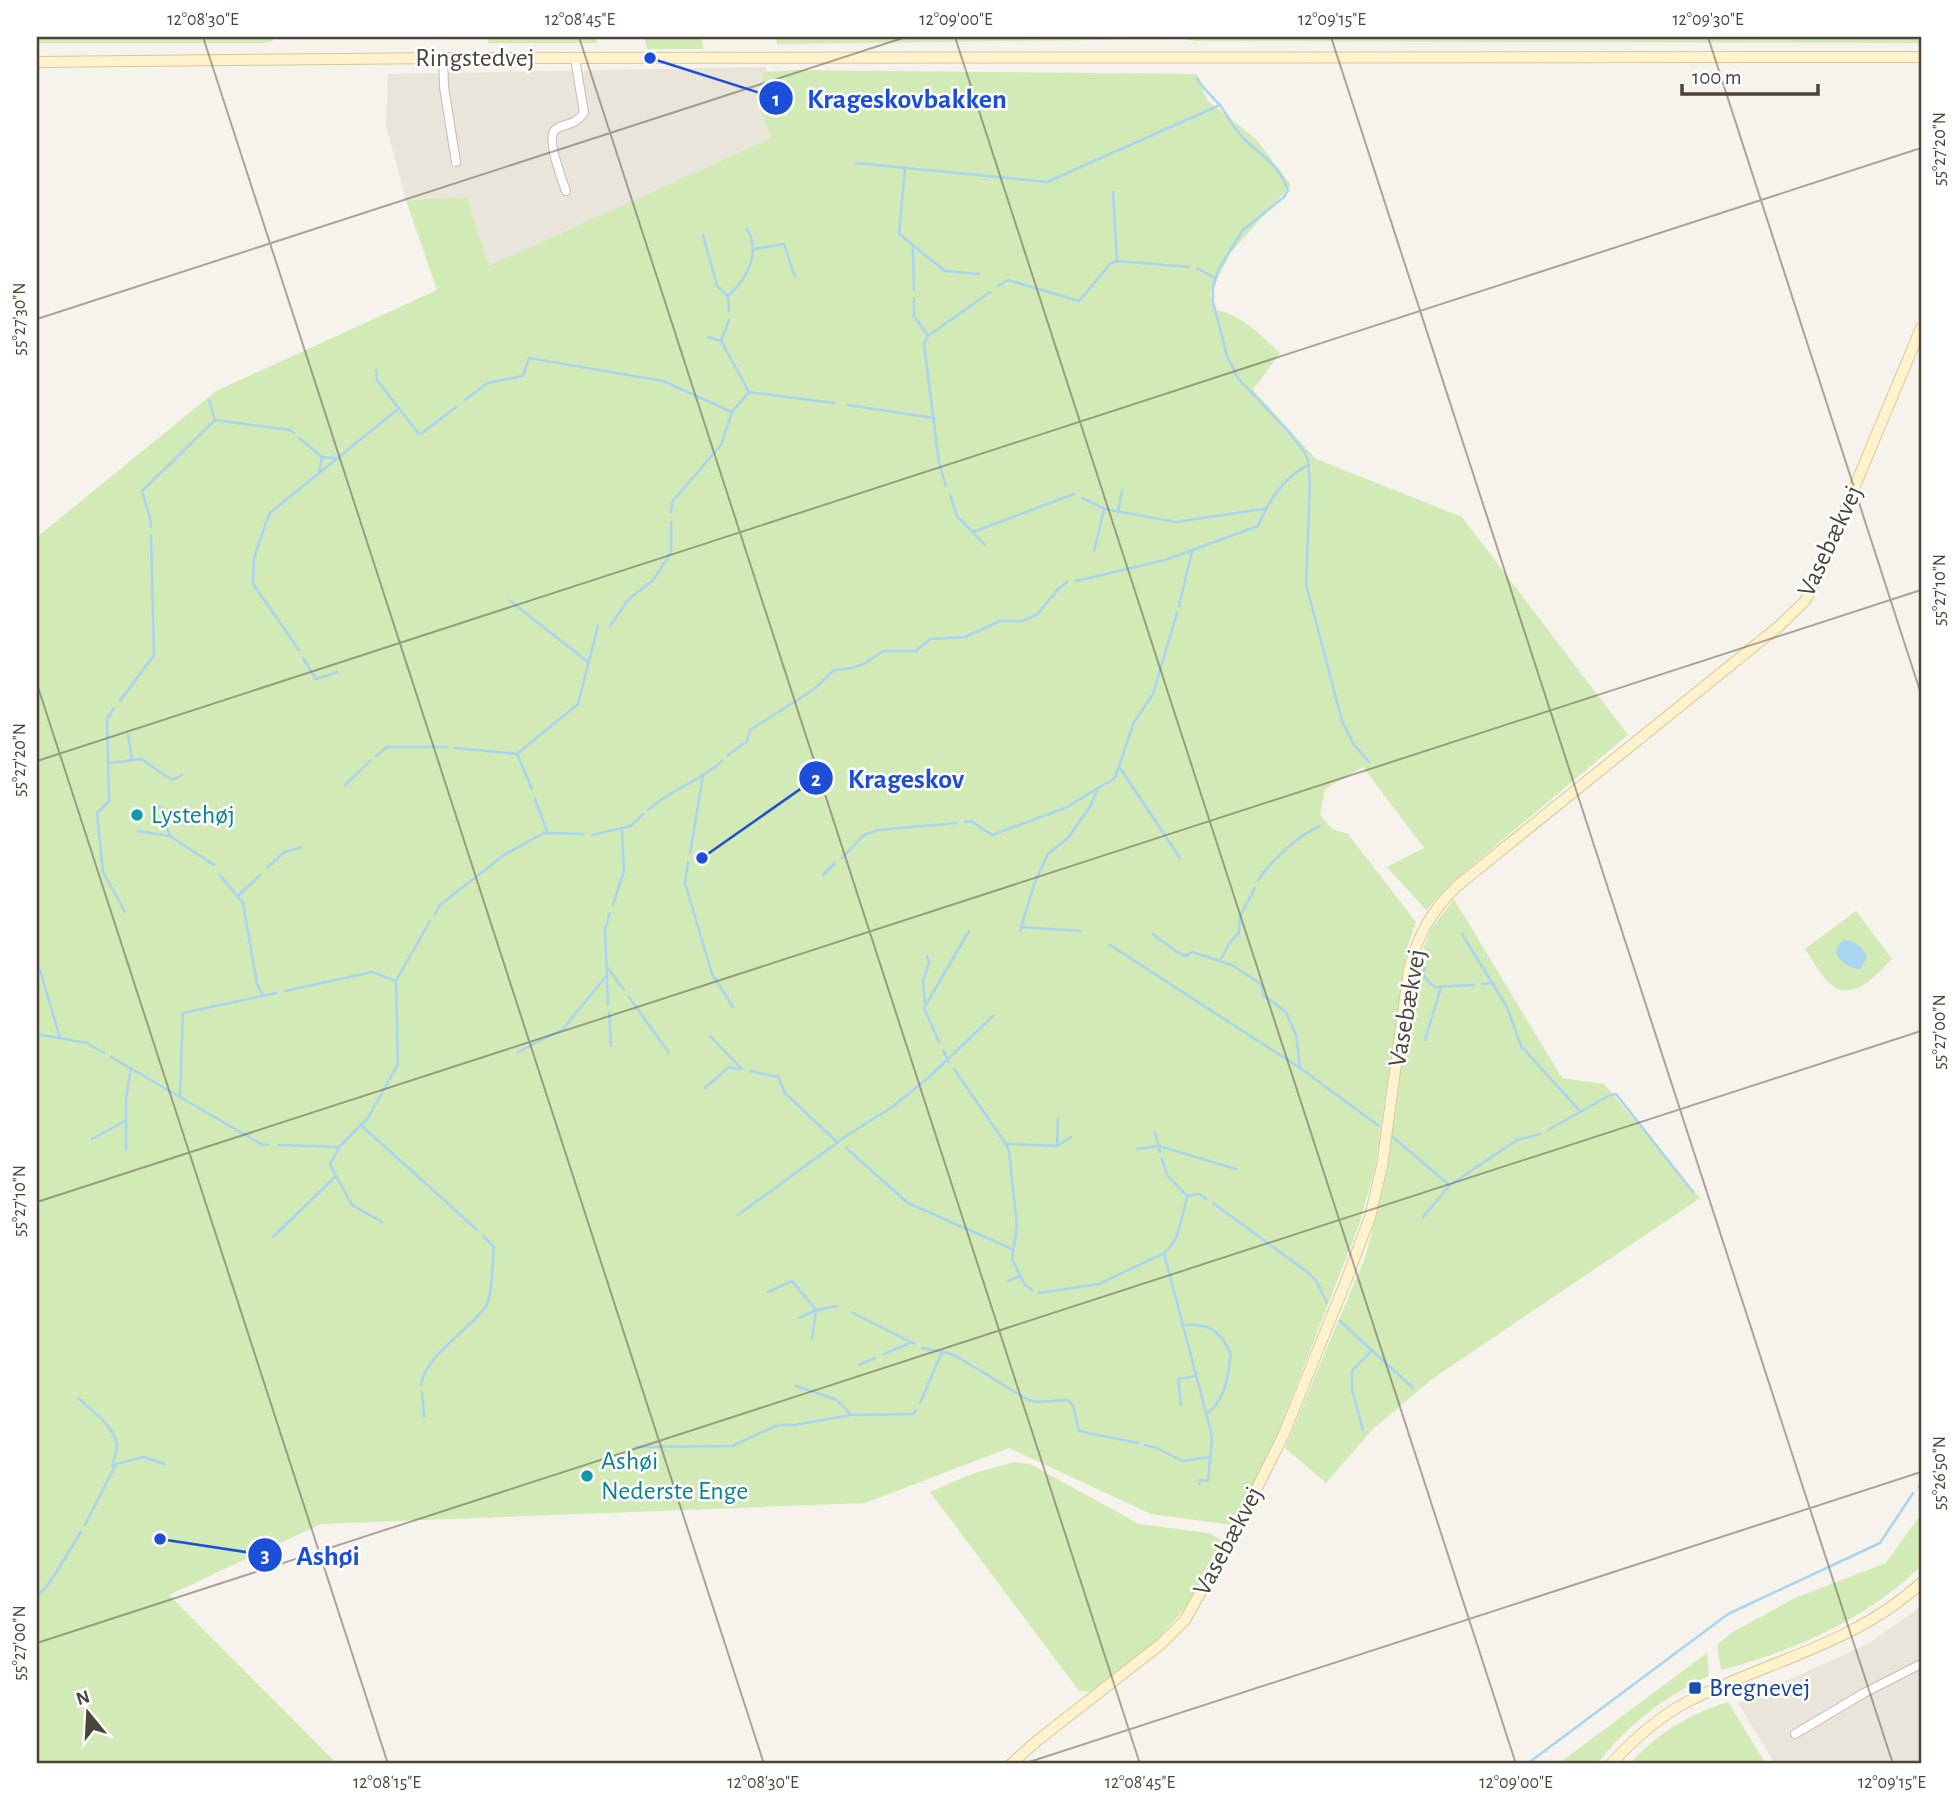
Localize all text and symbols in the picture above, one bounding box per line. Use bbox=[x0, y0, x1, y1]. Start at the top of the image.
text: 12°08'30"E bbox=[167, 11, 239, 29]
text: 12°08'45"E bbox=[545, 11, 616, 29]
text: 12°09'00"E bbox=[919, 11, 993, 29]
text: 12°09'15"E bbox=[1298, 11, 1366, 29]
text: 12°09'30"E bbox=[1672, 11, 1744, 29]
street label: Ringstedvej bbox=[415, 45, 535, 71]
scale bar bbox=[1682, 52, 1818, 96]
text: 100 m bbox=[1692, 67, 1742, 88]
callout: Krageskovbakken bbox=[758, 74, 1021, 123]
text: Krageskovbakken bbox=[807, 86, 1007, 114]
text: 1 bbox=[772, 89, 780, 110]
text: 55°27'20"N bbox=[1931, 112, 1949, 186]
text: 55°27'30"N bbox=[11, 282, 29, 356]
street label: Vasebækvej bbox=[1793, 481, 1867, 601]
text: 55°27'10"N bbox=[1931, 554, 1949, 626]
text: 55°27'20"N bbox=[11, 723, 29, 797]
callout: Krageskov bbox=[799, 754, 978, 803]
text: Krageskov bbox=[848, 766, 965, 794]
text: 2 bbox=[811, 769, 821, 790]
place label: Lystehøj bbox=[151, 802, 235, 828]
marker: Lystehøj bbox=[129, 807, 145, 823]
street label: Vasebækvej bbox=[1384, 947, 1430, 1069]
text: 55°27'00"N bbox=[1931, 994, 1949, 1070]
text: 55°27'10"N bbox=[11, 1165, 29, 1237]
text: 55°26'50"N bbox=[1931, 1436, 1949, 1510]
place label: Ashøi Nederste Enge bbox=[601, 1448, 748, 1504]
marker: Ashøi Nederste Enge bbox=[579, 1468, 595, 1484]
street label: Vasebækvej bbox=[1189, 1482, 1267, 1600]
callout: Ashøi bbox=[247, 1530, 374, 1579]
text: Ashøi bbox=[296, 1543, 360, 1571]
text: 3 bbox=[260, 1545, 270, 1566]
text: 55°27'00"N bbox=[11, 1605, 29, 1681]
place label: Bregnevej bbox=[1709, 1675, 1810, 1701]
north arrow bbox=[52, 1678, 122, 1748]
marker: Bregnevej bbox=[1687, 1680, 1703, 1696]
text: N bbox=[74, 1687, 92, 1709]
text: 12°08'15"E bbox=[353, 1774, 421, 1792]
text: 12°08'30"E bbox=[727, 1774, 799, 1792]
text: 12°08'45"E bbox=[1105, 1774, 1176, 1792]
text: 12°09'00"E bbox=[1479, 1774, 1553, 1792]
text: 12°09'15"E bbox=[1858, 1774, 1926, 1792]

